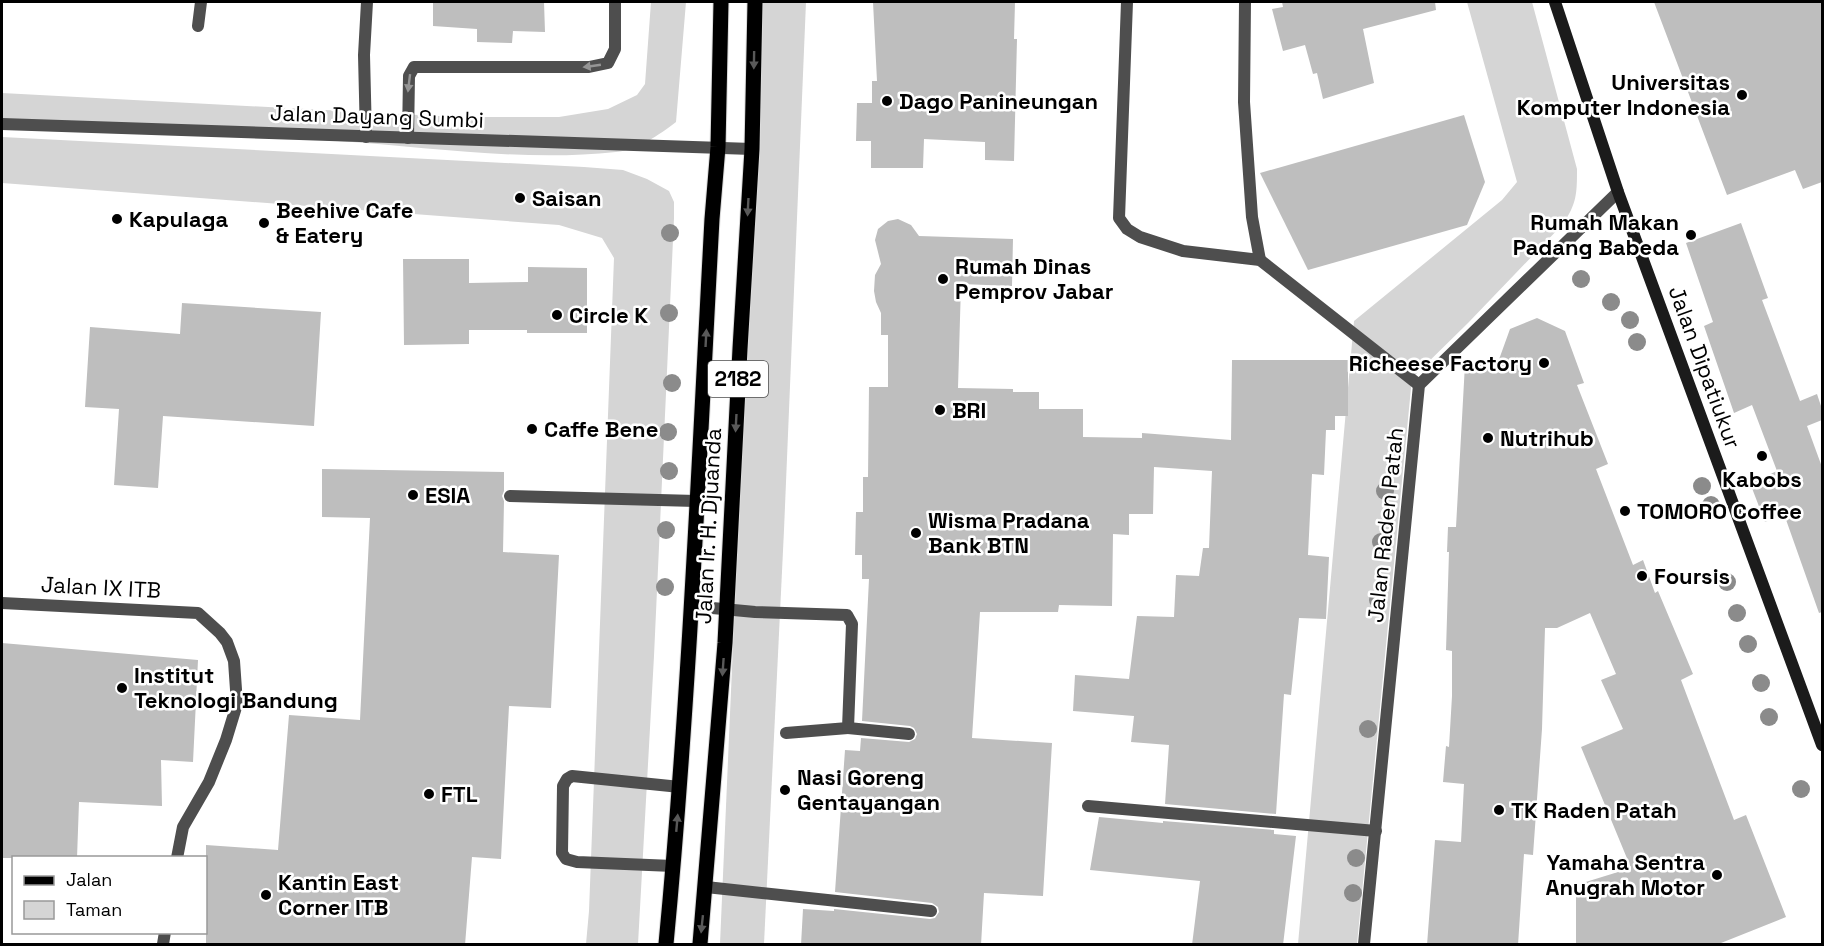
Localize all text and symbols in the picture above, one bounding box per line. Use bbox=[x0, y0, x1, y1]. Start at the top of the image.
one-way arrow bbox=[749, 50, 759, 69]
one-way arrow bbox=[582, 61, 601, 70]
place label: Universitas Komputer Indonesia bbox=[1517, 68, 1730, 121]
one-way arrow bbox=[405, 74, 414, 93]
place label: Dago Panineungan bbox=[899, 87, 1098, 115]
marker: Universitas Komputer Indonesia bbox=[1735, 88, 1749, 102]
marker: Dago Panineungan bbox=[880, 94, 894, 108]
street label: Jalan Dayang Sumbi bbox=[270, 98, 484, 134]
place label: Saisan bbox=[532, 184, 602, 212]
marker: Saisan bbox=[513, 191, 527, 205]
place label: Beehive Cafe & Eatery bbox=[276, 196, 413, 249]
one-way arrow bbox=[744, 197, 753, 216]
place label: Kapulaga bbox=[129, 205, 228, 233]
place label: Rumah Makan Padang Babeda bbox=[1513, 208, 1679, 261]
marker: Kapulaga bbox=[110, 212, 124, 226]
marker: Beehive Cafe & Eatery bbox=[257, 216, 271, 230]
marker: Rumah Makan Padang Babeda bbox=[1684, 228, 1698, 242]
place label: Rumah Dinas Pemprov Jabar bbox=[955, 252, 1114, 305]
marker: Rumah Dinas Pemprov Jabar bbox=[936, 272, 950, 286]
street label: Jalan Dipatiukur bbox=[1663, 282, 1747, 452]
place label: Circle K bbox=[569, 301, 648, 329]
marker: Circle K bbox=[550, 308, 564, 322]
one-way arrow bbox=[701, 328, 710, 347]
place label: Richeese Factory bbox=[1349, 349, 1532, 377]
marker: Richeese Factory bbox=[1537, 356, 1551, 370]
road number: 2182 bbox=[708, 361, 768, 397]
place label: BRI bbox=[952, 396, 986, 424]
marker: BRI bbox=[933, 403, 947, 417]
one-way arrow bbox=[731, 413, 740, 432]
place label: Caffe Bene bbox=[544, 415, 658, 443]
marker: Caffe Bene bbox=[525, 422, 539, 436]
place label: Nutrihub bbox=[1500, 424, 1594, 452]
street label: Jalan Raden Patah bbox=[1361, 426, 1409, 624]
street label: Jalan Ir. H. Djuanda bbox=[689, 427, 727, 625]
marker: Nutrihub bbox=[1481, 431, 1495, 445]
marker: Kabobs bbox=[1755, 449, 1769, 463]
place label: Kabobs bbox=[1722, 465, 1802, 493]
place label: ESIA bbox=[425, 481, 470, 509]
marker: ESIA bbox=[406, 488, 420, 502]
place label: TOMORO Coffee bbox=[1637, 497, 1802, 525]
marker: TOMORO Coffee bbox=[1618, 504, 1632, 518]
place label: Wisma Pradana Bank BTN bbox=[928, 506, 1090, 559]
marker: Wisma Pradana Bank BTN bbox=[909, 526, 923, 540]
place label: Foursis bbox=[1654, 562, 1730, 590]
marker: Foursis bbox=[1635, 569, 1649, 583]
street label: Jalan IX ITB bbox=[40, 570, 162, 604]
one-way arrow bbox=[718, 658, 728, 677]
place label: Institut Teknologi Bandung bbox=[134, 661, 338, 714]
marker: Institut Teknologi Bandung bbox=[115, 681, 129, 695]
place label: Nasi Goreng Gentayangan bbox=[797, 763, 940, 816]
place label: FTL bbox=[441, 780, 478, 808]
marker: Nasi Goreng Gentayangan bbox=[778, 783, 792, 797]
marker: FTL bbox=[422, 787, 436, 801]
place label: TK Raden Patah bbox=[1511, 796, 1677, 824]
marker: TK Raden Patah bbox=[1492, 803, 1506, 817]
one-way arrow bbox=[672, 814, 681, 833]
place label: Yamaha Sentra Anugrah Motor bbox=[1545, 848, 1705, 901]
legend bbox=[12, 856, 207, 934]
text: Jalan bbox=[66, 868, 112, 891]
place label: Kantin East Corner ITB bbox=[278, 868, 399, 921]
marker: Yamaha Sentra Anugrah Motor bbox=[1710, 868, 1724, 882]
marker: Kantin East Corner ITB bbox=[259, 888, 273, 902]
text: Taman bbox=[66, 898, 122, 921]
one-way arrow bbox=[697, 915, 707, 934]

